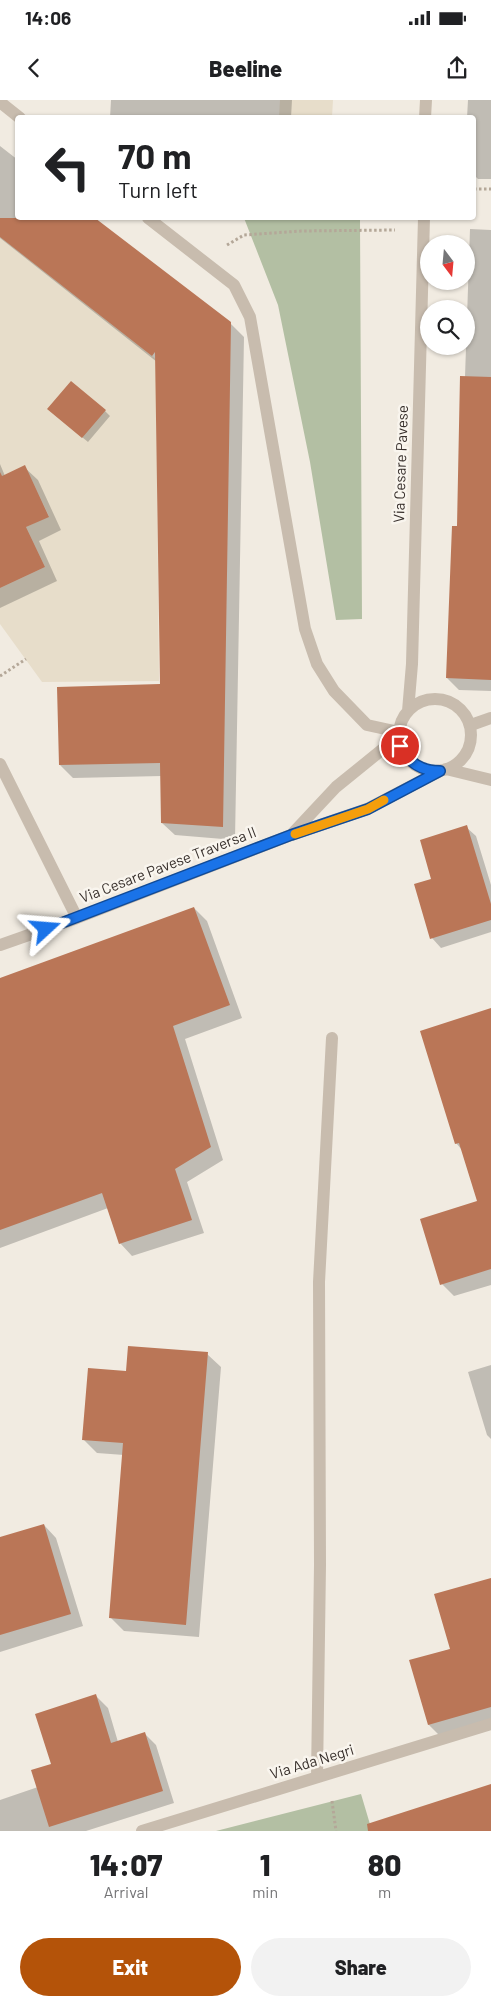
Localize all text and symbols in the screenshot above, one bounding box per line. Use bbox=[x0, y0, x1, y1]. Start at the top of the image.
text: 14:06 bbox=[25, 6, 71, 29]
icon: back bbox=[20, 54, 48, 82]
icon: share bbox=[443, 54, 471, 82]
text: Beeline bbox=[209, 55, 282, 81]
text: 70 m bbox=[118, 134, 192, 176]
icon: left bbox=[35, 135, 100, 200]
text: Turn left bbox=[118, 176, 198, 202]
north arrow bbox=[420, 235, 475, 290]
map controls bbox=[420, 235, 475, 355]
button: search bbox=[420, 300, 475, 355]
street label: Via Cesare Pavese bbox=[389, 405, 411, 523]
pin bbox=[379, 725, 421, 767]
icon: arrive bbox=[386, 732, 414, 760]
street label: Via Cesare Pavese Traversa II bbox=[77, 822, 258, 906]
position arrow bbox=[19, 902, 71, 954]
street label: Via Ada Negri bbox=[268, 1740, 356, 1782]
text: 14:07 bbox=[90, 1846, 162, 1882]
text: 1 bbox=[260, 1846, 270, 1882]
text: 80 bbox=[368, 1846, 401, 1882]
text: Arrival bbox=[104, 1882, 148, 1901]
text: min bbox=[252, 1882, 278, 1901]
text: m bbox=[378, 1882, 391, 1901]
button: Exit bbox=[20, 1938, 241, 1996]
button: Share bbox=[251, 1938, 471, 1996]

